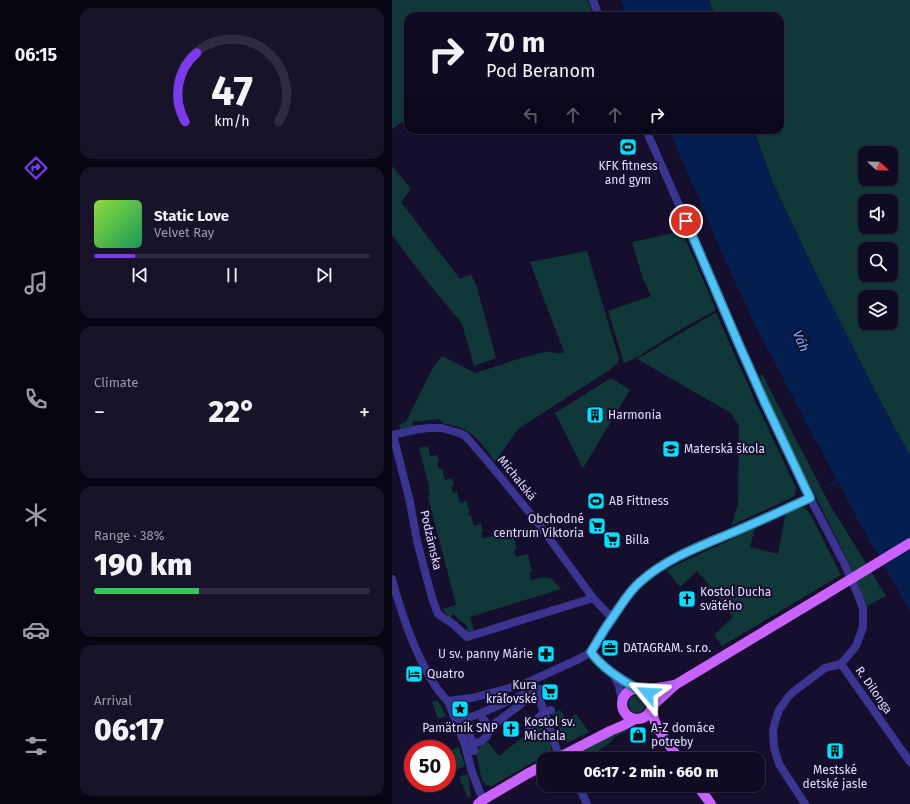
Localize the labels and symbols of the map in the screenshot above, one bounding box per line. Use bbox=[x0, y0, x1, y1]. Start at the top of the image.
sports icon: KFK fitness and gym bbox=[618, 137, 638, 157]
north arrow bbox=[858, 146, 898, 186]
place label: KFK fitness and gym bbox=[598, 159, 658, 187]
pin bbox=[669, 204, 703, 238]
water label: Váh bbox=[790, 328, 812, 354]
building icon: Harmonia bbox=[585, 405, 605, 425]
place label: Harmonia bbox=[608, 408, 662, 422]
school or university icon: Materská škola bbox=[661, 439, 681, 459]
place label: Materská škola bbox=[684, 442, 765, 456]
street label: Michalská bbox=[495, 453, 539, 503]
sports icon: AB Fittness bbox=[586, 491, 606, 511]
place label: AB Fittness bbox=[609, 494, 669, 508]
street label: Podzámska bbox=[417, 509, 445, 571]
place label: Obchodné centrum Viktoria bbox=[494, 512, 584, 540]
supermarket icon: Obchodné centrum Viktoria bbox=[587, 516, 607, 536]
supermarket icon: Billa bbox=[602, 530, 622, 550]
place label: Billa bbox=[625, 533, 649, 547]
place label: Kostol Ducha svätého bbox=[700, 585, 771, 613]
church icon: Kostol Ducha svätého bbox=[677, 589, 697, 609]
office icon: DATAGRAM. s.r.o. bbox=[600, 638, 620, 658]
place label: DATAGRAM. s.r.o. bbox=[623, 641, 711, 655]
pharmacy icon: U sv. panny Márie bbox=[536, 644, 556, 664]
place label: U sv. panny Márie bbox=[438, 647, 533, 661]
hotel icon: Quatro bbox=[404, 664, 424, 684]
street label: R. Dilonga bbox=[853, 664, 895, 716]
place label: Quatro bbox=[427, 667, 464, 681]
position arrow bbox=[627, 672, 669, 714]
place label: Kura kráľovské bbox=[486, 678, 537, 706]
supermarket icon: Kura kráľovské bbox=[540, 682, 560, 702]
place icon: Pamätník SNP bbox=[450, 699, 470, 719]
place label: Kostol sv. Michala bbox=[524, 715, 575, 743]
church icon: Kostol sv. Michala bbox=[501, 719, 521, 739]
place label: Pamätník SNP bbox=[422, 721, 498, 735]
place label: A-Z domáce potreby bbox=[651, 721, 715, 749]
shop icon: A-Z domáce potreby bbox=[628, 725, 648, 745]
speed limit sign: 50 bbox=[404, 740, 456, 792]
building icon: Mestské detské jasle bbox=[825, 741, 845, 761]
place label: Mestské detské jasle bbox=[803, 763, 867, 791]

